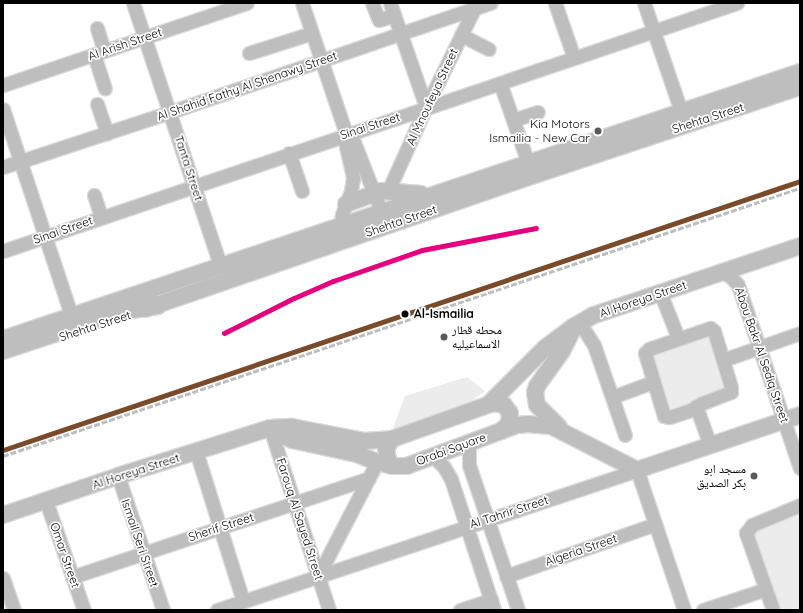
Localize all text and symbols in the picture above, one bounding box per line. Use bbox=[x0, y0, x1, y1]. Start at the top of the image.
street label: Al Arish Street bbox=[86, 25, 164, 63]
street label: Al Mnoufeya Street bbox=[403, 46, 461, 148]
street label: Al Shahid Fathy Al Shenawy Street bbox=[155, 48, 339, 124]
street label: Shehta Street bbox=[670, 100, 746, 136]
street label: Sinai Street bbox=[338, 110, 402, 142]
place label: Kia Motors Ismailia - New Car bbox=[489, 117, 590, 145]
marker: Kia Motors Ismailia - New Car bbox=[593, 126, 603, 136]
street label: Tanta Street bbox=[172, 134, 206, 202]
street label: Shehta Street bbox=[363, 202, 439, 240]
street label: Sinai Street bbox=[31, 213, 95, 247]
street label: Al Horeya Street bbox=[598, 277, 688, 321]
street label: Abou Bakr Al Sediq Street bbox=[732, 285, 792, 425]
marker: Al-Ismailia bbox=[398, 307, 412, 321]
place label: Al-Ismailia bbox=[414, 307, 474, 321]
street label: Shehta Street bbox=[57, 308, 133, 344]
place label: محطه قطار الاسماعيليه bbox=[452, 323, 502, 351]
marker: محطه قطار الاسماعيليه bbox=[439, 332, 449, 342]
street label: Orabi Square bbox=[414, 430, 488, 468]
street label: Al Horeya Street bbox=[91, 450, 181, 492]
street label: Farouq Al Sayed Street bbox=[273, 456, 327, 582]
place label: مسجد ابو بكر الصديق bbox=[697, 462, 746, 490]
marker: مسجد ابو بكر الصديق bbox=[749, 471, 759, 481]
street label: Al Tahrir Street bbox=[468, 493, 550, 531]
street label: Ismail Seri Street bbox=[118, 497, 162, 589]
street label: Sherif Street bbox=[186, 510, 256, 544]
street label: Omar Street bbox=[47, 520, 83, 590]
street label: Algeria Street bbox=[543, 531, 619, 569]

